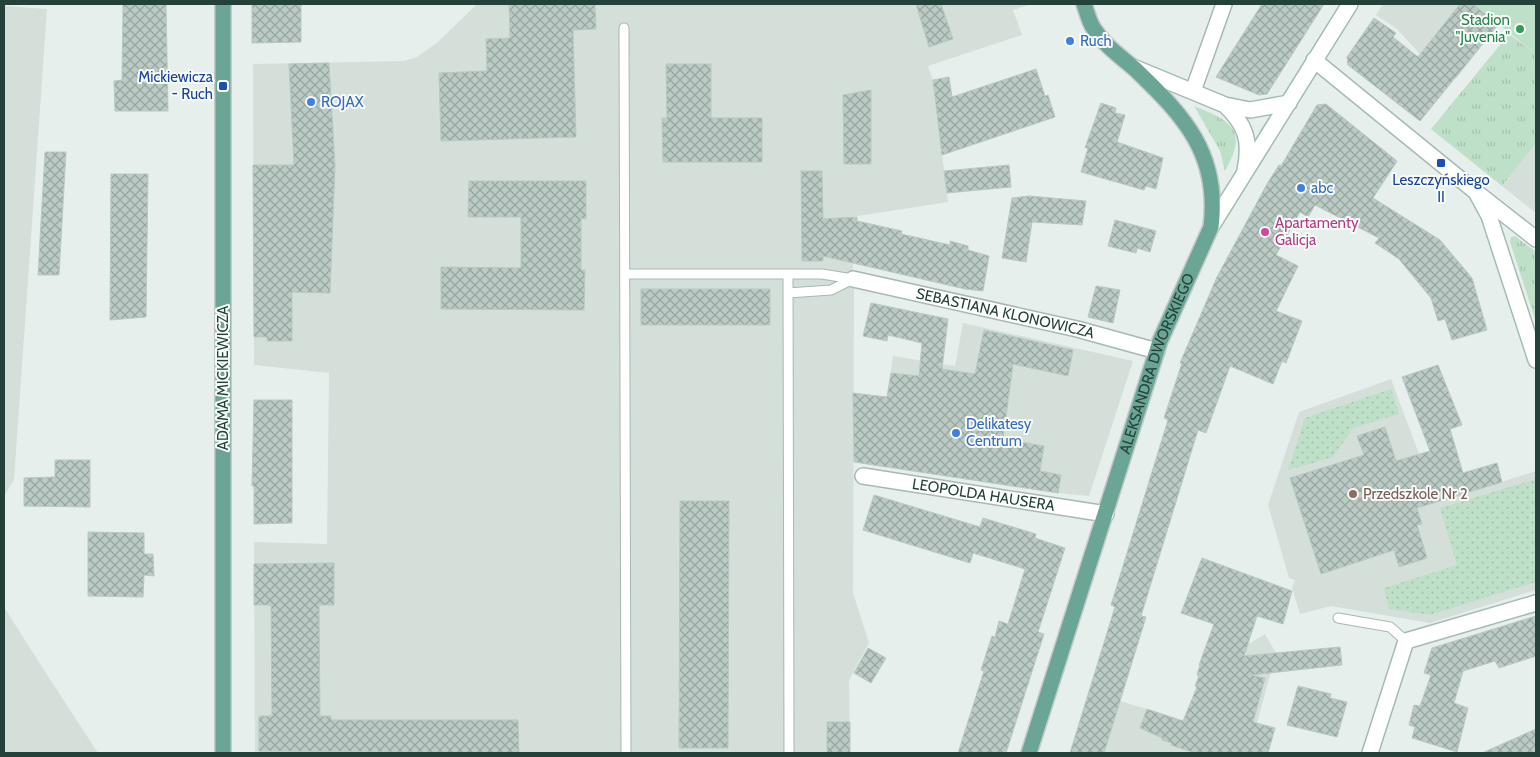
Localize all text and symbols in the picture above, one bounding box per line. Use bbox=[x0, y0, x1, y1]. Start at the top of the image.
place label: Stadion "Juvenia" bbox=[1455, 11, 1510, 46]
marker: Stadion "Juvenia" bbox=[1514, 23, 1526, 35]
place label: Ruch bbox=[1080, 32, 1112, 50]
marker: Ruch bbox=[1064, 35, 1076, 47]
place label: Mickiewicza - Ruch bbox=[138, 68, 214, 103]
marker: Mickiewicza - Ruch bbox=[217, 80, 229, 92]
place label: ROJAX bbox=[321, 93, 364, 111]
marker: ROJAX bbox=[305, 96, 317, 108]
marker: Leszczyńskiego II bbox=[1435, 157, 1447, 169]
place label: Leszczyńskiego II bbox=[1392, 171, 1490, 206]
place label: abc bbox=[1311, 179, 1334, 197]
marker: abc bbox=[1295, 182, 1307, 194]
place label: Apartamenty Galicja bbox=[1275, 214, 1359, 249]
marker: Apartamenty Galicja bbox=[1259, 226, 1271, 238]
street label: ALEKSANDRA DWORSKIEGO bbox=[1116, 271, 1198, 456]
street label: SEBASTIANA KLONOWICZA bbox=[914, 284, 1097, 343]
street label: ADAMA MICKIEWICZA bbox=[214, 305, 232, 450]
place label: Delikatesy Centrum bbox=[966, 415, 1032, 450]
marker: Delikatesy Centrum bbox=[950, 427, 962, 439]
street label: LEOPOLDA HAUSERA bbox=[911, 475, 1057, 515]
place label: Przedszkole Nr 2 bbox=[1363, 485, 1468, 503]
marker: Przedszkole Nr 2 bbox=[1347, 488, 1359, 500]

